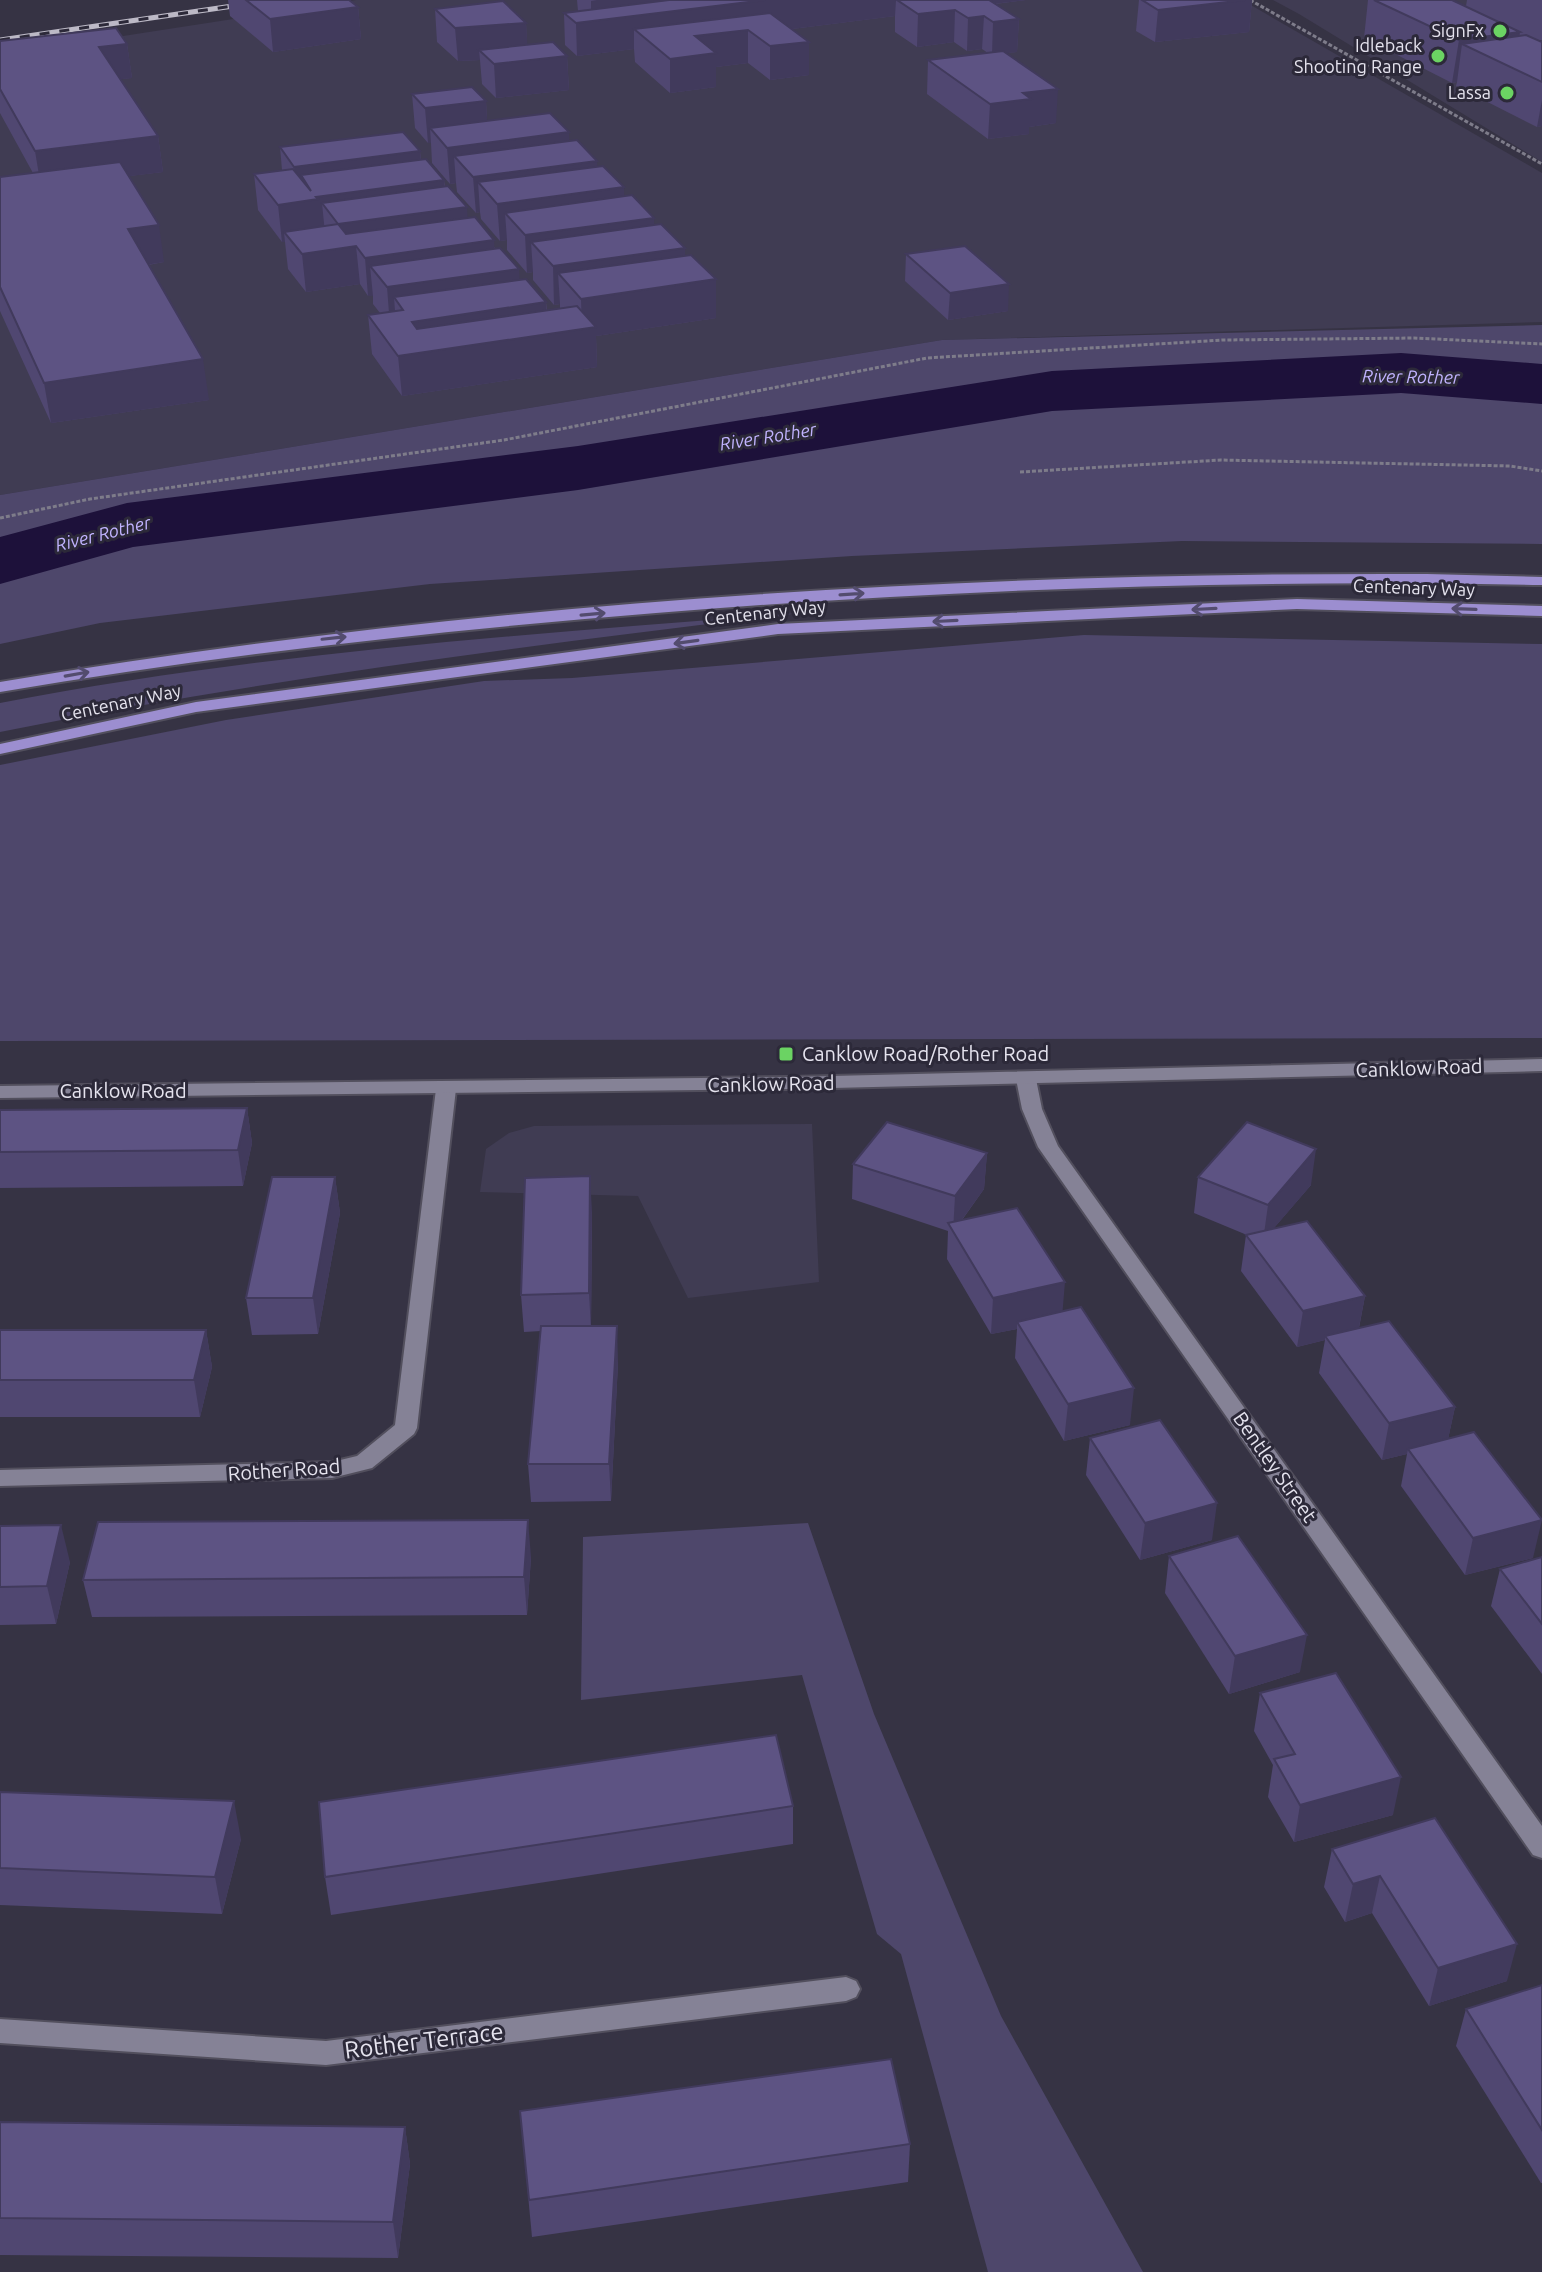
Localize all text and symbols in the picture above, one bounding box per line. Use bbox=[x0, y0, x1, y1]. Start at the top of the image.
place label: SignFx bbox=[1431, 20, 1484, 40]
marker: SignFx bbox=[1491, 22, 1509, 40]
place label: Idleback Shooting Range bbox=[1294, 35, 1422, 76]
marker: Idleback Shooting Range bbox=[1429, 47, 1447, 65]
place label: Lassa bbox=[1448, 82, 1491, 102]
marker: Lassa bbox=[1498, 84, 1516, 102]
water label: River Rother bbox=[1362, 365, 1461, 387]
water label: River Rother bbox=[718, 418, 819, 454]
water label: River Rother bbox=[53, 511, 154, 555]
street label: Centenary Way bbox=[1353, 575, 1476, 599]
one-way arrow bbox=[838, 586, 865, 601]
street label: Centenary Way bbox=[703, 596, 827, 628]
one-way arrow bbox=[1191, 601, 1218, 616]
one-way arrow bbox=[1451, 602, 1478, 617]
one-way arrow bbox=[579, 606, 606, 621]
one-way arrow bbox=[932, 614, 958, 629]
one-way arrow bbox=[320, 630, 347, 645]
one-way arrow bbox=[673, 634, 699, 649]
one-way arrow bbox=[64, 665, 89, 680]
street label: Centenary Way bbox=[59, 679, 183, 724]
place label: Canklow Road/Rother Road bbox=[802, 1042, 1049, 1065]
marker: Canklow Road/Rother Road bbox=[777, 1045, 795, 1063]
street label: Canklow Road bbox=[1355, 1054, 1483, 1081]
street label: Canklow Road bbox=[707, 1071, 835, 1096]
street label: Canklow Road bbox=[59, 1079, 187, 1102]
street label: Bentley Street bbox=[1229, 1407, 1322, 1526]
street label: Rother Road bbox=[227, 1454, 341, 1485]
street label: Rother Terrace bbox=[343, 2017, 505, 2064]

